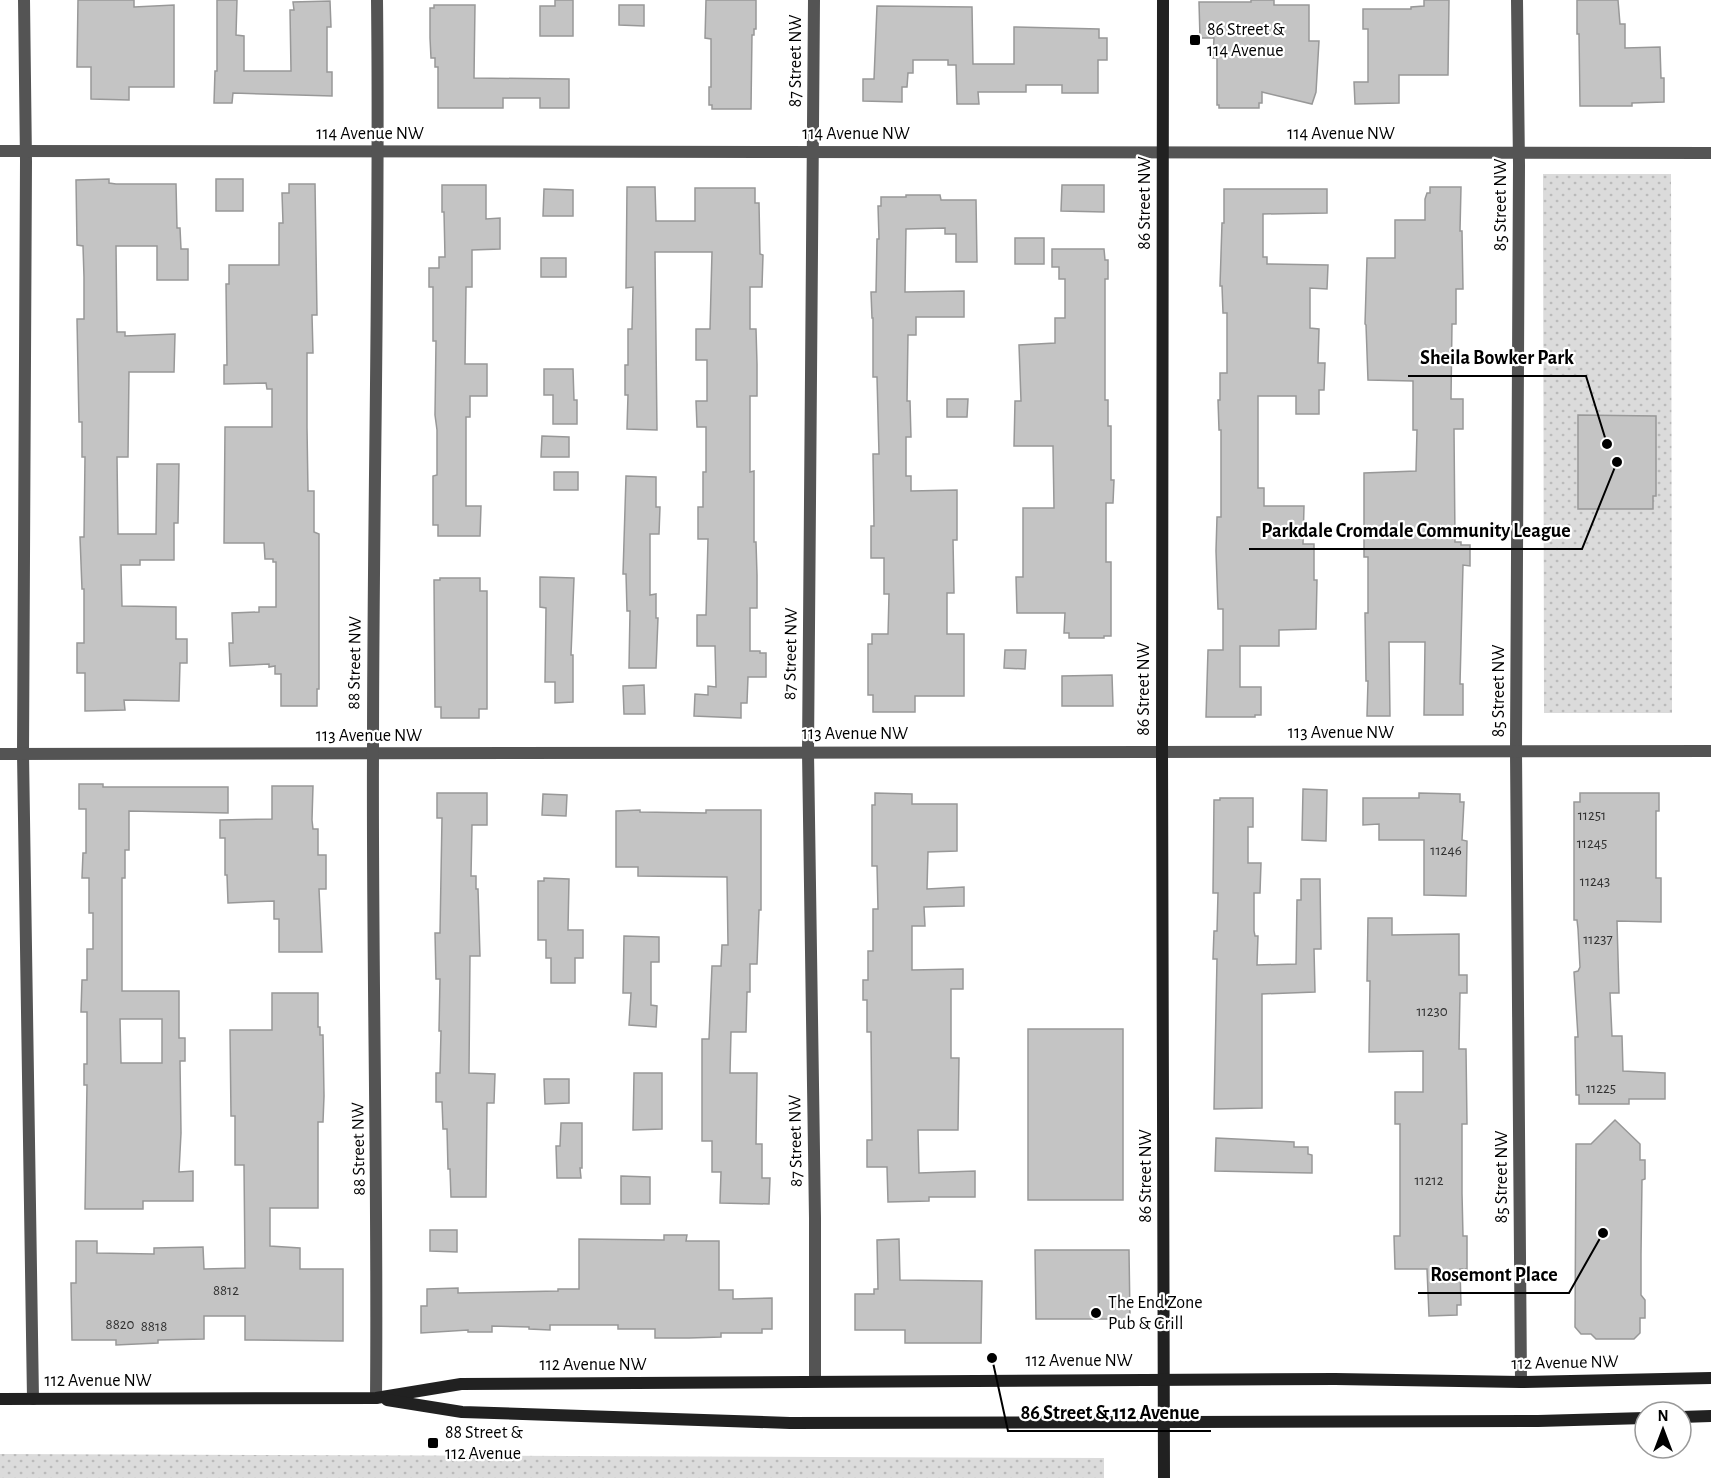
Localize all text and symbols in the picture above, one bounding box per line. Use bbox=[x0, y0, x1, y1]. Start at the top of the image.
street label: 87 Street NW bbox=[787, 15, 805, 107]
place label: 86 Street & 114 Avenue bbox=[1207, 21, 1285, 60]
marker: 86 Street & 114 Avenue bbox=[1188, 33, 1202, 47]
street label: 114 Avenue NW bbox=[316, 125, 424, 143]
street label: 114 Avenue NW bbox=[802, 125, 910, 143]
street label: 114 Avenue NW bbox=[1287, 125, 1395, 143]
street label: 86 Street NW bbox=[1136, 156, 1154, 250]
street label: 85 Street NW bbox=[1492, 159, 1510, 251]
callout: Sheila Bowker Park bbox=[1408, 338, 1586, 376]
text: Sheila Bowker Park bbox=[1420, 348, 1574, 368]
callout: Parkdale Cromdale Community League bbox=[1249, 511, 1582, 549]
text: Parkdale Cromdale Community League bbox=[1261, 521, 1571, 541]
street label: 87 Street NW bbox=[781, 608, 801, 700]
street label: 88 Street NW bbox=[345, 616, 365, 710]
street label: 86 Street NW bbox=[1135, 642, 1153, 736]
street label: 85 Street NW bbox=[1490, 645, 1508, 737]
street label: 113 Avenue NW bbox=[1288, 724, 1394, 742]
street label: 113 Avenue NW bbox=[802, 725, 908, 743]
street label: 113 Avenue NW bbox=[316, 727, 422, 745]
house number: 11251 bbox=[1578, 808, 1606, 823]
house number: 11245 bbox=[1577, 836, 1607, 851]
house number: 11246 bbox=[1430, 843, 1462, 858]
house number: 11243 bbox=[1580, 874, 1610, 889]
house number: 11237 bbox=[1583, 932, 1613, 947]
house number: 11230 bbox=[1416, 1004, 1448, 1019]
house number: 11225 bbox=[1586, 1081, 1616, 1096]
street label: 87 Street NW bbox=[786, 1095, 806, 1187]
street label: 88 Street NW bbox=[349, 1102, 369, 1196]
street label: 86 Street NW bbox=[1137, 1129, 1155, 1223]
street label: 85 Street NW bbox=[1493, 1131, 1511, 1223]
house number: 11212 bbox=[1414, 1173, 1444, 1188]
callout: Rosemont Place bbox=[1418, 1255, 1569, 1293]
text: Rosemont Place bbox=[1430, 1265, 1558, 1285]
house number: 8812 bbox=[213, 1283, 239, 1298]
place label: The End Zone Pub & Grill bbox=[1108, 1294, 1203, 1333]
marker: The End Zone Pub & Grill bbox=[1089, 1306, 1103, 1320]
house number: 8820 bbox=[106, 1317, 135, 1332]
house number: 8818 bbox=[141, 1319, 167, 1334]
street label: 112 Avenue NW bbox=[1025, 1352, 1133, 1370]
street label: 112 Avenue NW bbox=[1511, 1353, 1619, 1373]
street label: 112 Avenue NW bbox=[539, 1356, 647, 1374]
street label: 112 Avenue NW bbox=[44, 1372, 152, 1390]
callout: 86 Street & 112 Avenue bbox=[1008, 1393, 1211, 1431]
north arrow bbox=[1633, 1400, 1693, 1460]
text: 86 Street & 112 Avenue bbox=[1020, 1403, 1200, 1423]
text: N bbox=[1657, 1408, 1669, 1424]
place label: 88 Street & 112 Avenue bbox=[445, 1424, 523, 1463]
marker: 88 Street & 112 Avenue bbox=[426, 1436, 440, 1450]

